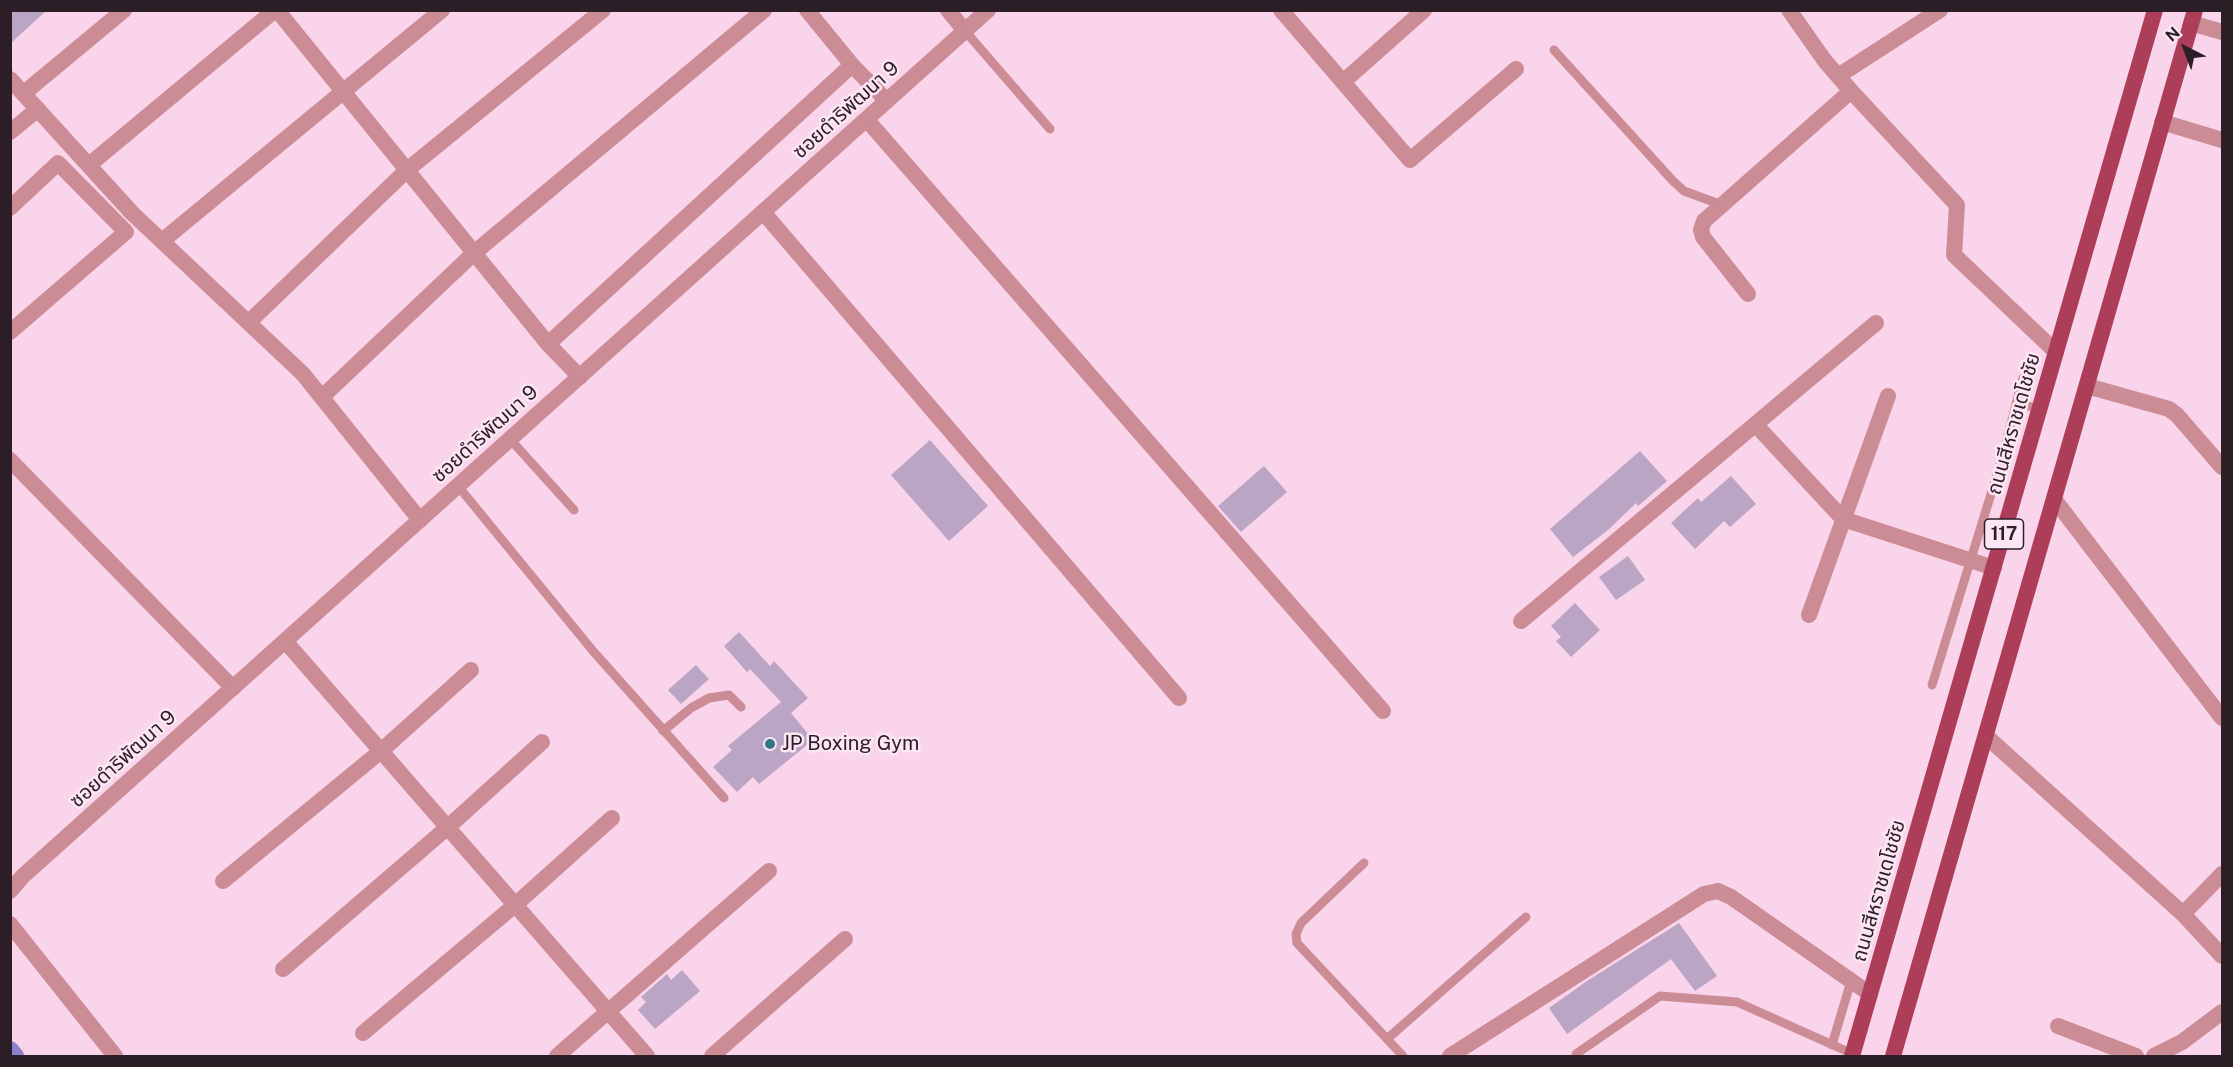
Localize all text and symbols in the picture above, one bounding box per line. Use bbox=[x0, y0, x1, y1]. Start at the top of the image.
north arrow bbox=[2155, 18, 2215, 78]
text: N bbox=[2162, 23, 2184, 46]
street label: ซอยดำริพัฒนา 9 bbox=[788, 56, 904, 164]
street label: ถนนสีหราชเดโชชัย bbox=[1982, 350, 2046, 498]
street label: ซอยดำริพัฒนา 9 bbox=[427, 380, 543, 488]
road number: 117 bbox=[1984, 519, 2024, 549]
street label: ซอยดำริพัฒนา 9 bbox=[65, 705, 181, 813]
place label: JP Boxing Gym bbox=[782, 732, 919, 756]
marker: JP Boxing Gym bbox=[763, 737, 777, 751]
street label: ถนนสีหราชเดโชชัย bbox=[1847, 817, 1911, 965]

